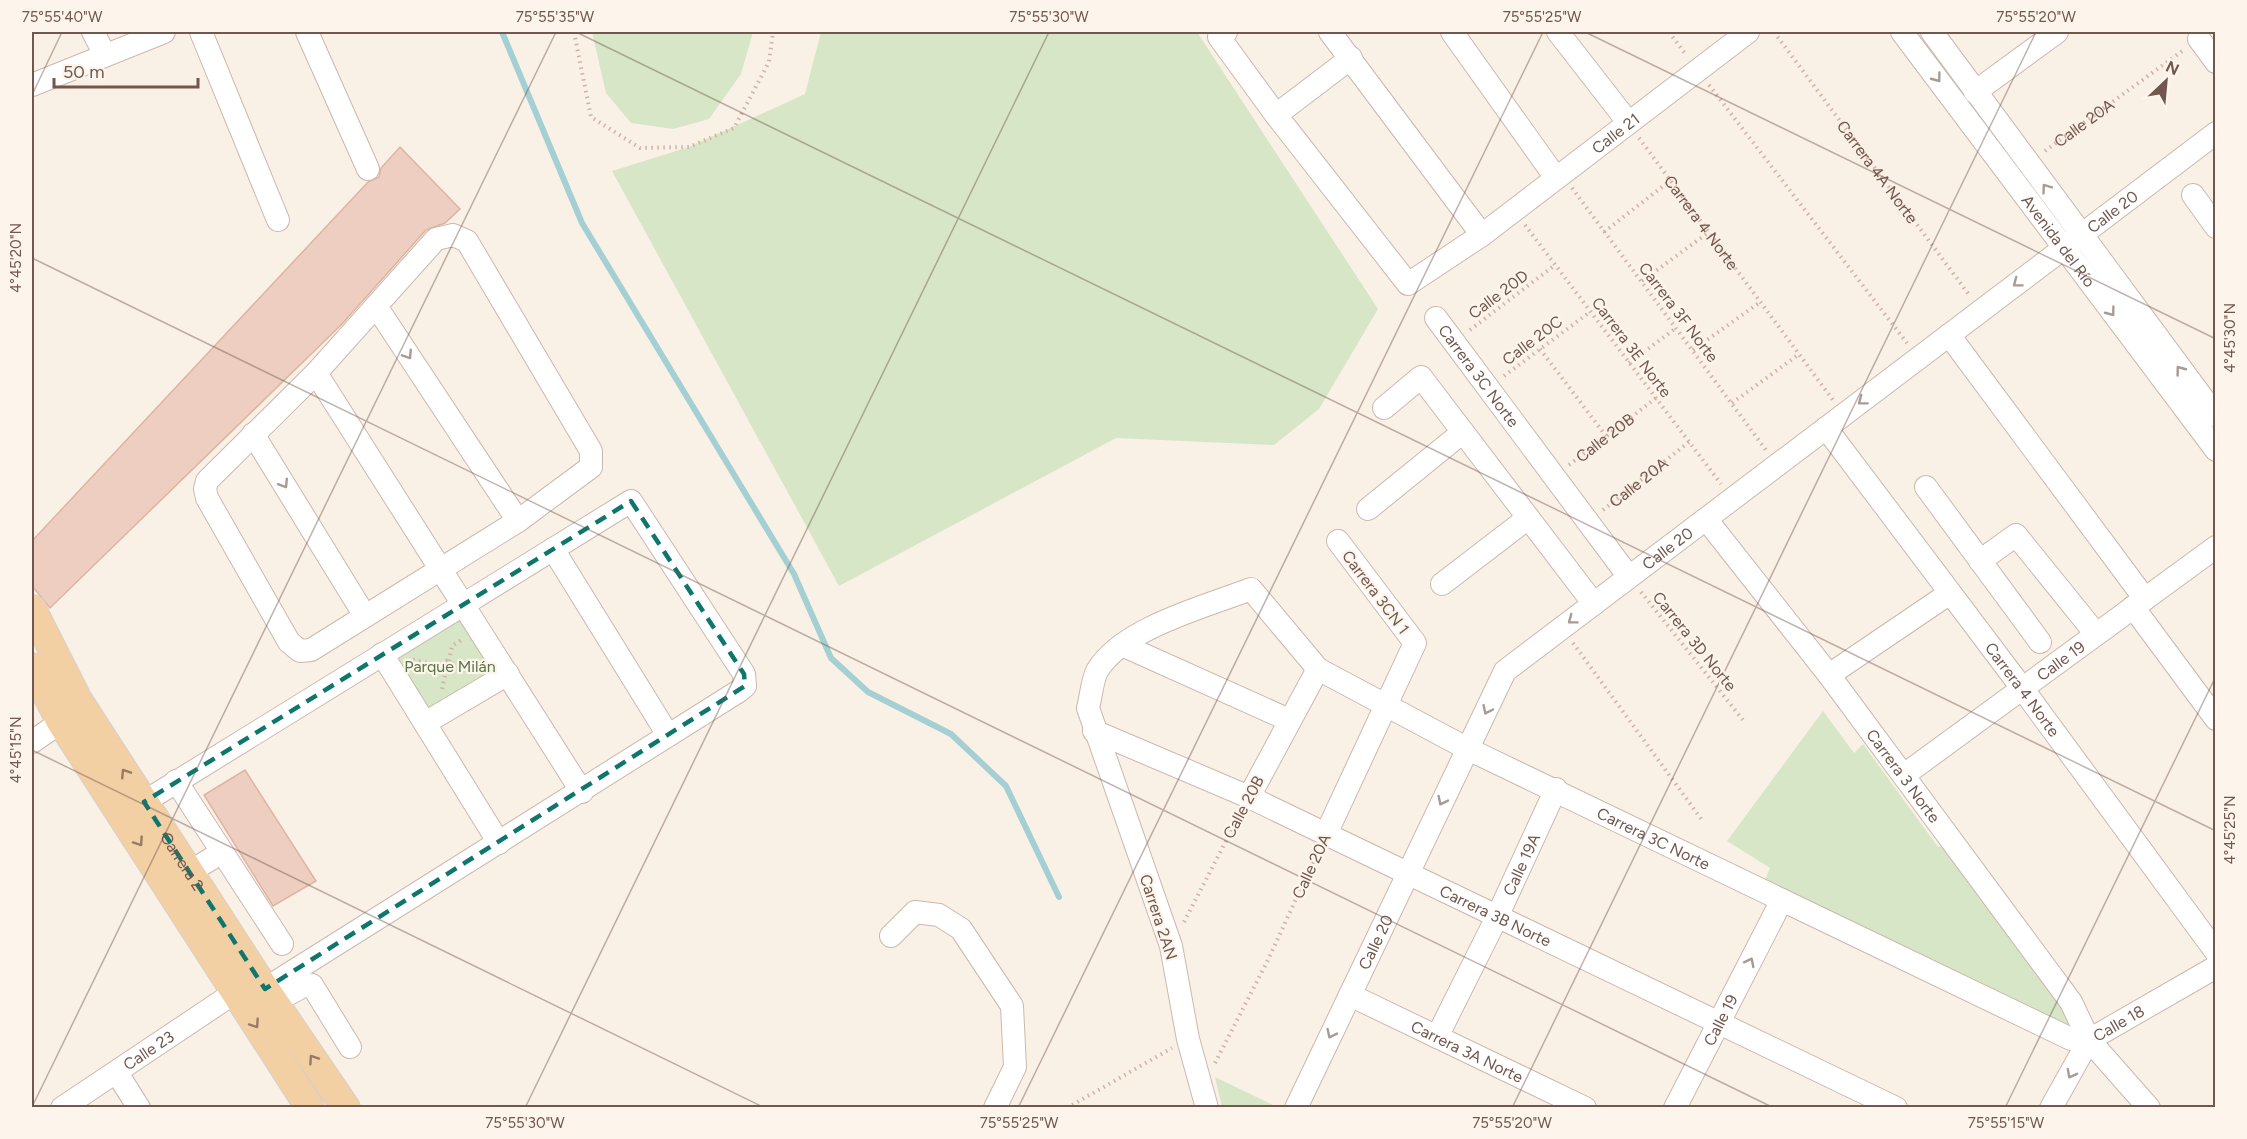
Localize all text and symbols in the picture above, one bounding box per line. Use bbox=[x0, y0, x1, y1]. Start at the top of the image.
text: 75°55'40"W bbox=[22, 8, 103, 26]
text: 75°55'35"W bbox=[516, 8, 595, 26]
text: 75°55'30"W bbox=[1009, 8, 1089, 26]
text: 75°55'25"W bbox=[1503, 8, 1582, 26]
text: 75°55'20"W bbox=[1996, 8, 2076, 26]
scale bar bbox=[54, 51, 198, 89]
north arrow bbox=[2136, 51, 2196, 111]
text: N bbox=[2163, 57, 2182, 79]
text: 50 m bbox=[63, 61, 105, 83]
one-way arrow bbox=[1930, 72, 1941, 83]
street label: Calle 20A bbox=[2050, 95, 2118, 151]
street label: Calle 21 bbox=[1588, 109, 1643, 158]
street label: Carrera 4A Norte bbox=[1833, 117, 1922, 227]
street label: Carrera 4 Norte bbox=[1660, 172, 1742, 274]
one-way arrow bbox=[2042, 184, 2053, 195]
street label: Calle 20 bbox=[2083, 187, 2142, 237]
street label: Avenida del Río bbox=[2018, 191, 2099, 291]
text: 4°45'20"N bbox=[7, 223, 25, 293]
street label: Carrera 3F Norte bbox=[1635, 259, 1722, 366]
street label: Calle 20D bbox=[1465, 266, 1532, 323]
one-way arrow bbox=[2013, 276, 2024, 287]
street label: Carrera 3E Norte bbox=[1588, 293, 1676, 401]
text: 4°45'30"N bbox=[2221, 303, 2239, 373]
one-way arrow bbox=[2104, 305, 2115, 316]
street label: Calle 20C bbox=[1499, 312, 1566, 369]
street label: Carrera 3C Norte bbox=[1434, 321, 1523, 431]
one-way arrow bbox=[401, 348, 412, 359]
one-way arrow bbox=[2177, 365, 2188, 376]
one-way arrow bbox=[1857, 394, 1868, 405]
street label: Calle 20B bbox=[1572, 409, 1638, 466]
street label: Calle 20A bbox=[1605, 453, 1672, 512]
one-way arrow bbox=[277, 477, 288, 488]
street label: Calle 20 bbox=[1639, 523, 1697, 574]
street label: Carrera 3CN 1 bbox=[1338, 547, 1413, 638]
street label: Carrera 3D Norte bbox=[1649, 588, 1741, 695]
one-way arrow bbox=[1568, 613, 1579, 624]
street label: Calle 19 bbox=[2033, 637, 2089, 685]
street label: Carrera 4 Norte bbox=[1981, 639, 2064, 741]
park label: Parque Milán bbox=[404, 657, 496, 676]
one-way arrow bbox=[1482, 704, 1494, 715]
text: 4°45'15"N bbox=[7, 716, 25, 784]
street label: Carrera 3 Norte bbox=[1862, 726, 1944, 827]
one-way arrow bbox=[121, 769, 133, 779]
street label: Calle 20B bbox=[1219, 772, 1268, 842]
one-way arrow bbox=[1438, 795, 1450, 806]
text: 4°45'25"N bbox=[2221, 795, 2239, 865]
street label: Carrera 3C Norte bbox=[1594, 803, 1713, 874]
street label: Carrera 2 bbox=[156, 829, 208, 894]
street label: Calle 20A bbox=[1288, 831, 1335, 902]
street label: Calle 19A bbox=[1499, 831, 1544, 899]
one-way arrow bbox=[132, 835, 143, 846]
street label: Carrera 2AN bbox=[1136, 872, 1181, 962]
street label: Carrera 3B Norte bbox=[1437, 881, 1554, 951]
street label: Calle 20 bbox=[1355, 912, 1397, 973]
one-way arrow bbox=[1743, 958, 1754, 969]
street label: Calle 19 bbox=[1700, 991, 1742, 1049]
street label: Calle 18 bbox=[2090, 1001, 2148, 1046]
street label: Carrera 3A Norte bbox=[1408, 1017, 1526, 1087]
one-way arrow bbox=[248, 1018, 259, 1029]
street label: Calle 23 bbox=[120, 1027, 178, 1074]
one-way arrow bbox=[1327, 1027, 1339, 1038]
one-way arrow bbox=[309, 1055, 320, 1066]
one-way arrow bbox=[2067, 1068, 2078, 1079]
text: 75°55'30"W bbox=[485, 1114, 565, 1132]
text: 75°55'25"W bbox=[980, 1114, 1059, 1132]
text: 75°55'20"W bbox=[1472, 1114, 1552, 1132]
text: 75°55'15"W bbox=[1968, 1114, 2045, 1132]

